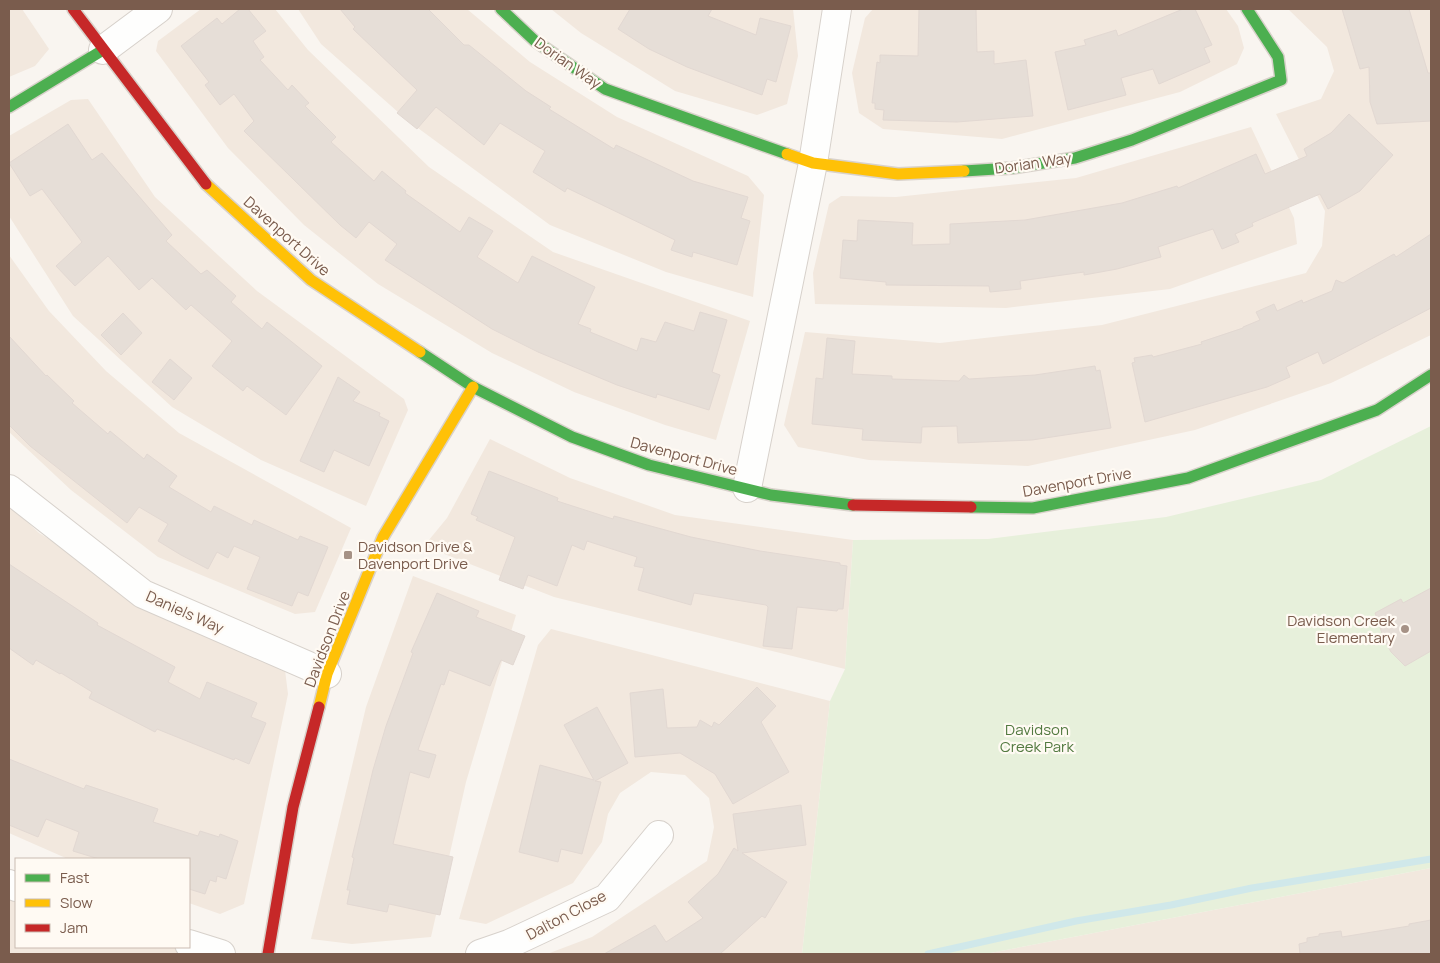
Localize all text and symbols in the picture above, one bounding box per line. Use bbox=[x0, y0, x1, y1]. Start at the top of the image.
street label: Dorian Way bbox=[530, 32, 606, 94]
street label: Dorian Way bbox=[993, 147, 1073, 179]
street label: Davenport Drive bbox=[239, 191, 335, 281]
street label: Davenport Drive bbox=[628, 432, 740, 480]
street label: Davenport Drive bbox=[1021, 462, 1133, 502]
place label: Davidson Drive & Davenport Drive bbox=[358, 536, 473, 574]
marker: Davidson Drive & Davenport Drive bbox=[342, 549, 354, 561]
street label: Daniels Way bbox=[143, 586, 227, 639]
street label: Davidson Drive bbox=[299, 587, 355, 690]
place label: Davidson Creek Elementary bbox=[1287, 610, 1396, 648]
marker: Davidson Creek Elementary bbox=[1399, 623, 1411, 635]
park label: Davidson Creek Park bbox=[1000, 719, 1074, 757]
legend bbox=[15, 858, 190, 948]
text: Fast bbox=[60, 867, 89, 888]
street label: Dalton Close bbox=[522, 885, 610, 945]
text: Slow bbox=[60, 892, 93, 913]
text: Jam bbox=[60, 917, 88, 938]

